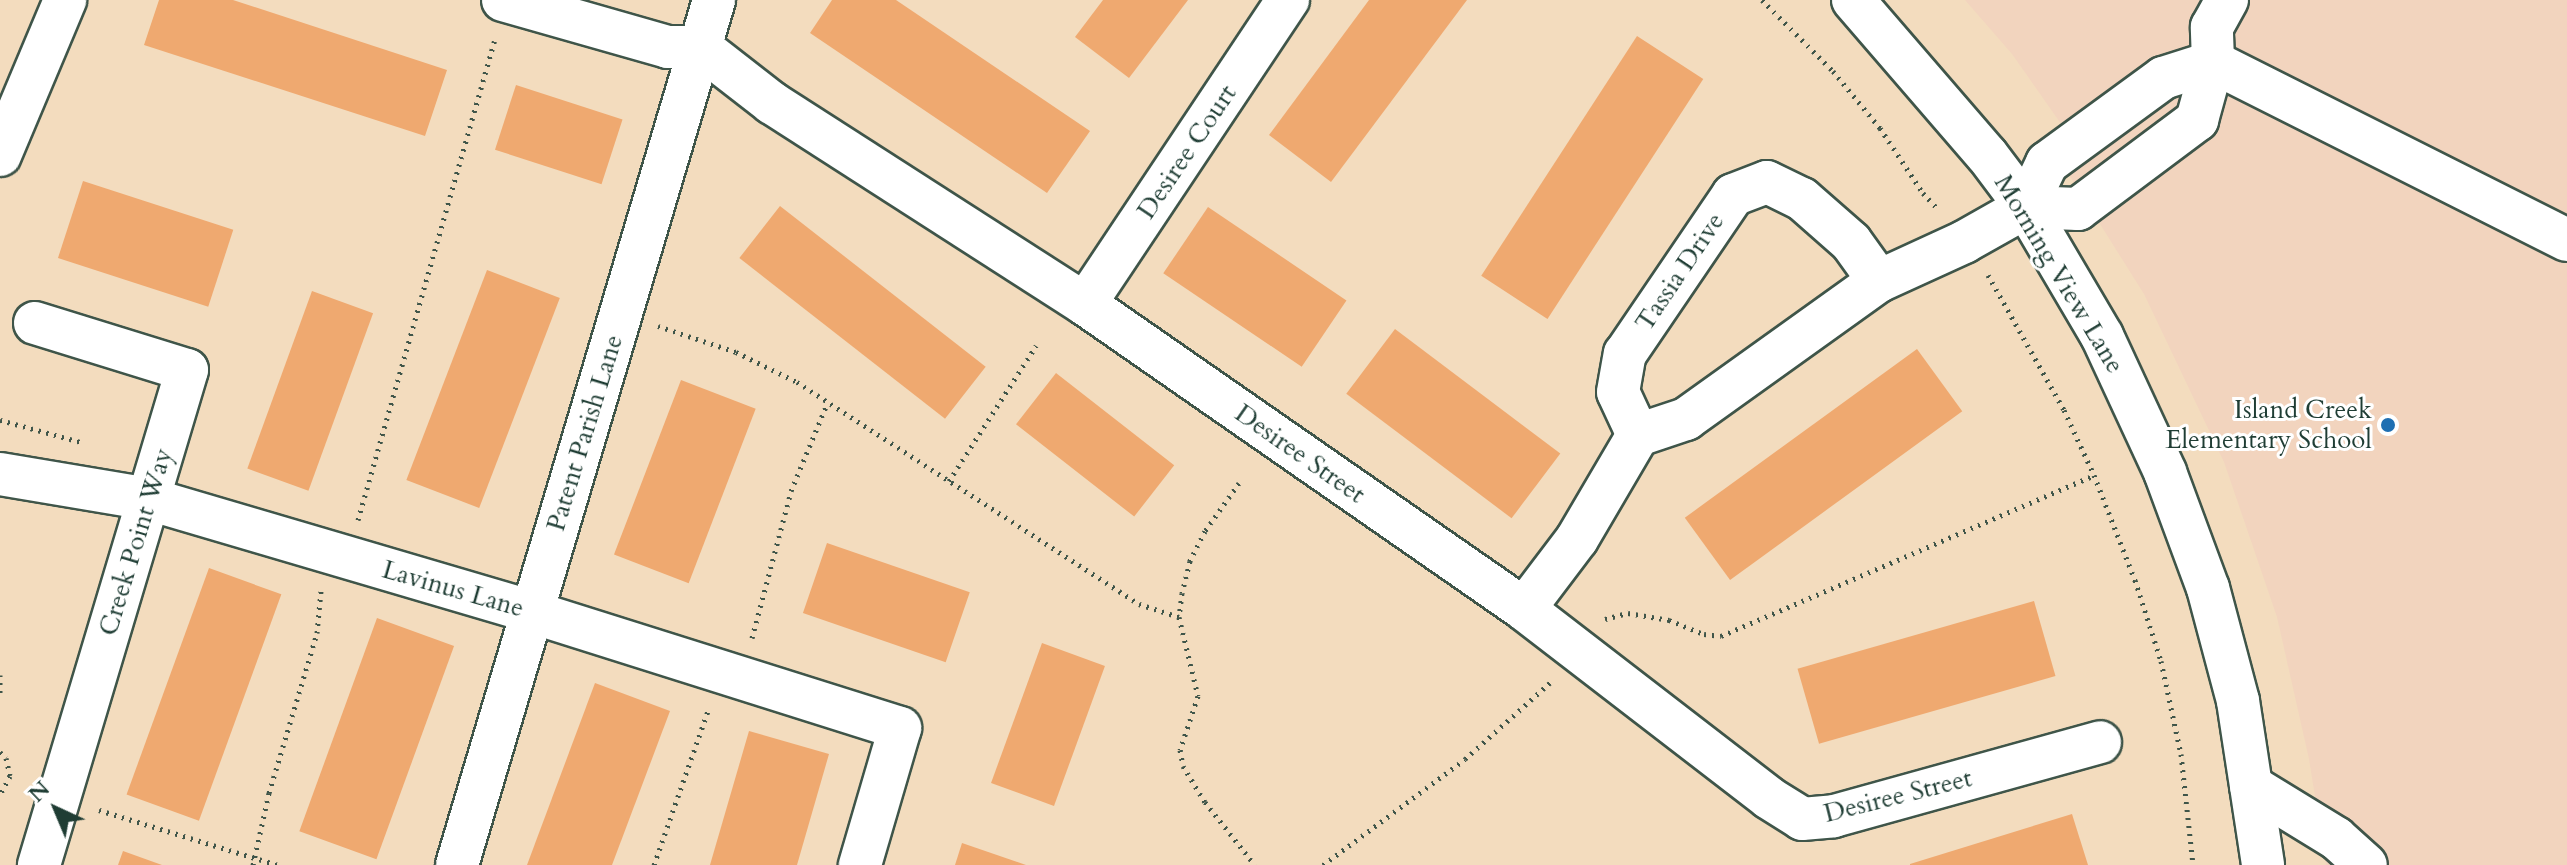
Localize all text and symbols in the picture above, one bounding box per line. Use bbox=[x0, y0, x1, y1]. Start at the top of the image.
street label: Desiree Court bbox=[1131, 79, 1243, 225]
street label: Morning View Lane bbox=[1987, 169, 2131, 379]
street label: Tassia Drive bbox=[1629, 207, 1731, 337]
street label: Patent Parish Lane bbox=[540, 331, 630, 535]
place label: Island Creek Elementary School bbox=[2165, 394, 2372, 456]
street label: Desiree Street bbox=[1229, 398, 1371, 510]
marker: Island Creek Elementary School bbox=[2379, 416, 2397, 434]
street label: Creek Point Way bbox=[93, 445, 179, 639]
street label: Lavinus Lane bbox=[379, 554, 527, 624]
street label: Desiree Street bbox=[1821, 763, 1975, 829]
north arrow bbox=[16, 769, 96, 849]
text: N bbox=[22, 774, 57, 809]

